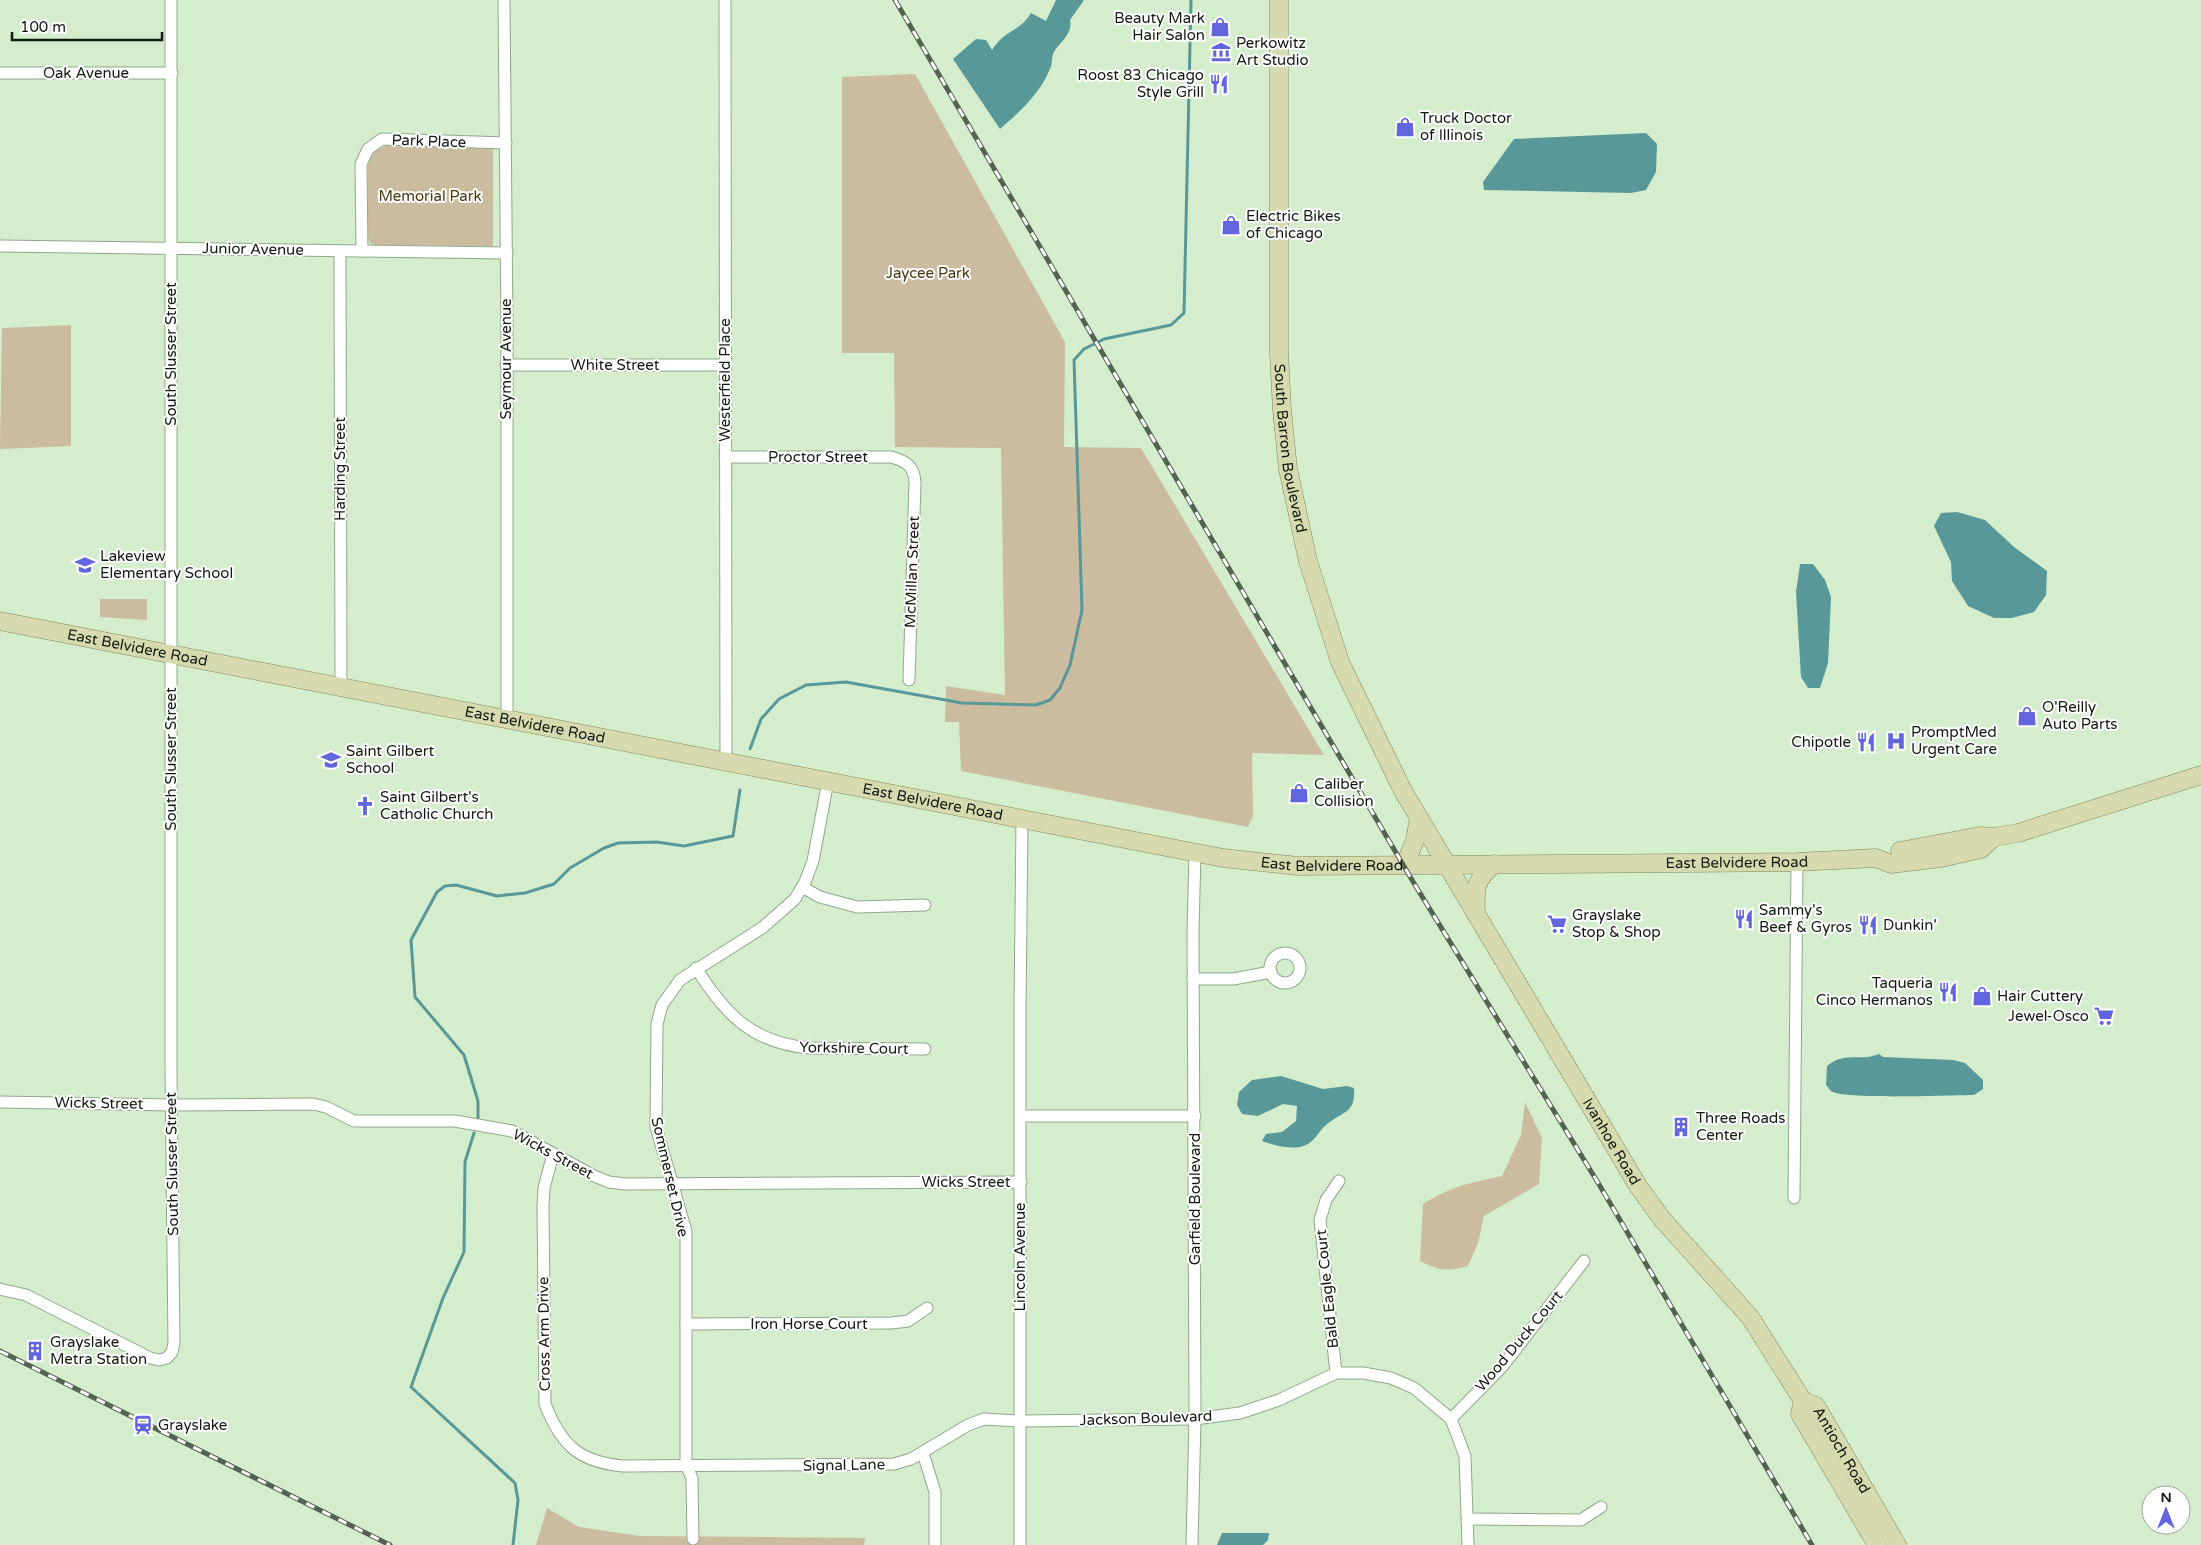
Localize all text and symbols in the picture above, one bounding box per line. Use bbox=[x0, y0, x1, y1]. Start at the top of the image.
place label: Beauty Mark Hair Salon bbox=[1114, 9, 1205, 44]
scale bar bbox=[12, 10, 162, 42]
shop icon: Beauty Mark Hair Salon bbox=[1209, 16, 1231, 38]
text: 100 m bbox=[20, 18, 66, 36]
place label: Perkowitz Art Studio bbox=[1236, 34, 1309, 69]
museum icon: Perkowitz Art Studio bbox=[1210, 41, 1232, 63]
street label: Oak Avenue bbox=[43, 64, 129, 82]
place label: Roost 83 Chicago Style Grill bbox=[1077, 66, 1204, 101]
restaurant icon: Roost 83 Chicago Style Grill bbox=[1208, 73, 1230, 95]
place label: Truck Doctor of Illinois bbox=[1420, 109, 1512, 144]
shop icon: Truck Doctor of Illinois bbox=[1394, 116, 1416, 138]
street label: Park Place bbox=[391, 131, 467, 151]
park label: Memorial Park bbox=[378, 187, 482, 205]
place label: Electric Bikes of Chicago bbox=[1246, 207, 1341, 242]
shop icon: Electric Bikes of Chicago bbox=[1220, 214, 1242, 236]
street label: Junior Avenue bbox=[202, 239, 304, 259]
park label: Jaycee Park bbox=[886, 264, 970, 282]
street label: South Slusser Street bbox=[162, 282, 180, 426]
street label: Seymour Avenue bbox=[497, 298, 515, 420]
street label: Westerfield Place bbox=[716, 318, 734, 442]
street label: White Street bbox=[571, 356, 660, 374]
street label: South Barron Boulevard bbox=[1271, 363, 1311, 534]
street label: Harding Street bbox=[331, 417, 349, 521]
street label: Proctor Street bbox=[768, 448, 868, 466]
street label: McMillan Street bbox=[901, 515, 923, 628]
place label: Lakeview Elementary School bbox=[100, 547, 233, 582]
school or university icon: Lakeview Elementary School bbox=[74, 554, 96, 576]
street label: East Belvidere Road bbox=[66, 625, 209, 670]
street label: South Slusser Street bbox=[162, 687, 180, 831]
place label: O'Reilly Auto Parts bbox=[2042, 698, 2118, 733]
street label: East Belvidere Road bbox=[463, 702, 607, 747]
shop icon: O'Reilly Auto Parts bbox=[2016, 705, 2038, 727]
place label: PromptMed Urgent Care bbox=[1911, 723, 1997, 758]
hospital icon: PromptMed Urgent Care bbox=[1885, 730, 1907, 752]
restaurant icon: Chipotle bbox=[1855, 731, 1877, 753]
place label: Chipotle bbox=[1791, 733, 1851, 751]
place label: Saint Gilbert School bbox=[346, 742, 435, 777]
school or university icon: Saint Gilbert School bbox=[320, 749, 342, 771]
place label: Caliber Collision bbox=[1314, 775, 1374, 810]
street label: East Belvidere Road bbox=[861, 779, 1004, 824]
shop icon: Caliber Collision bbox=[1288, 782, 1310, 804]
place label: Saint Gilbert's Catholic Church bbox=[380, 788, 493, 823]
church icon: Saint Gilbert's Catholic Church bbox=[354, 795, 376, 817]
street label: East Belvidere Road bbox=[1665, 852, 1809, 872]
street label: East Belvidere Road bbox=[1260, 853, 1403, 875]
place label: Sammy's Beef & Gyros bbox=[1759, 901, 1852, 936]
place label: Grayslake Stop & Shop bbox=[1572, 906, 1661, 941]
restaurant icon: Sammy's Beef & Gyros bbox=[1733, 908, 1755, 930]
supermarket icon: Grayslake Stop & Shop bbox=[1546, 913, 1568, 935]
restaurant icon: Dunkin' bbox=[1857, 914, 1879, 936]
place label: Dunkin' bbox=[1883, 916, 1937, 934]
place label: Taqueria Cinco Hermanos bbox=[1816, 974, 1933, 1009]
restaurant icon: Taqueria Cinco Hermanos bbox=[1937, 981, 1959, 1003]
shop icon: Hair Cuttery bbox=[1971, 985, 1993, 1007]
place label: Hair Cuttery bbox=[1997, 987, 2083, 1005]
supermarket icon: Jewel-Osco bbox=[2093, 1005, 2115, 1027]
place label: Jewel-Osco bbox=[2008, 1007, 2089, 1025]
street label: Yorkshire Court bbox=[799, 1038, 909, 1058]
street label: South Slusser Street bbox=[162, 1092, 182, 1236]
street label: Wicks Street bbox=[54, 1093, 144, 1113]
street label: Ivanhoe Road bbox=[1579, 1095, 1644, 1188]
place label: Three Roads Center bbox=[1696, 1109, 1785, 1144]
street label: Sommerset Drive bbox=[647, 1115, 693, 1239]
building icon: Three Roads Center bbox=[1670, 1116, 1692, 1138]
street label: Wicks Street bbox=[510, 1125, 597, 1183]
street label: Garfield Boulevard bbox=[1186, 1133, 1204, 1265]
street label: Wicks Street bbox=[922, 1173, 1011, 1191]
street label: Lincoln Avenue bbox=[1011, 1202, 1029, 1312]
street label: Bald Eagle Court bbox=[1312, 1228, 1342, 1349]
street label: Cross Arm Drive bbox=[534, 1276, 554, 1392]
street label: Wood Duck Court bbox=[1471, 1287, 1567, 1395]
street label: Iron Horse Court bbox=[750, 1315, 868, 1333]
place label: Grayslake Metra Station bbox=[50, 1333, 147, 1368]
building icon: Grayslake Metra Station bbox=[24, 1340, 46, 1362]
street label: Antioch Road bbox=[1809, 1403, 1874, 1497]
street label: Jackson Boulevard bbox=[1079, 1407, 1213, 1429]
station icon: Grayslake bbox=[132, 1414, 154, 1436]
place label: Grayslake bbox=[158, 1416, 227, 1434]
street label: Signal Lane bbox=[803, 1455, 885, 1475]
north arrow bbox=[2141, 1485, 2191, 1535]
text: N bbox=[2160, 1489, 2172, 1506]

